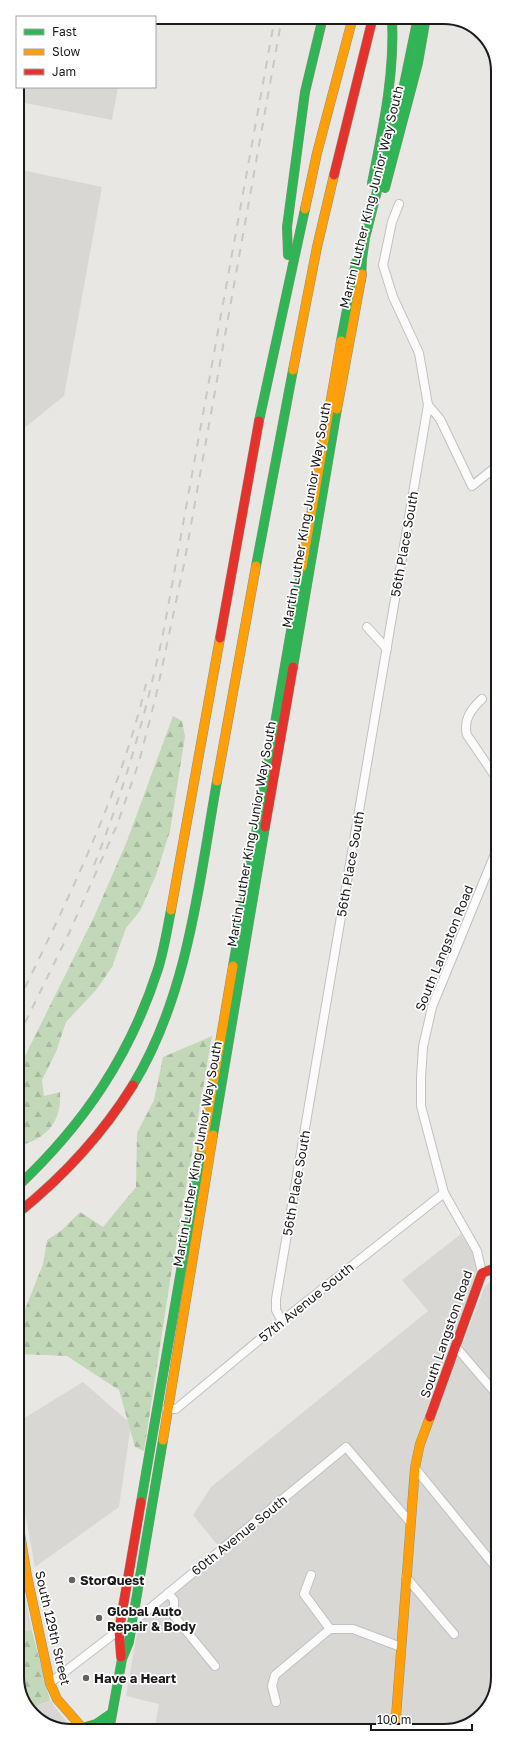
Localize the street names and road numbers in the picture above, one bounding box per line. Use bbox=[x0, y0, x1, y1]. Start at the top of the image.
street label: Martin Luther King Junior Way South bbox=[336, 84, 406, 310]
street label: Martin Luther King Junior Way South bbox=[278, 401, 334, 629]
street label: 56th Place South bbox=[387, 490, 421, 598]
street label: Martin Luther King Junior Way South bbox=[223, 720, 279, 948]
street label: 56th Place South bbox=[333, 810, 367, 918]
street label: South Langston Road bbox=[411, 883, 477, 1013]
street label: Martin Luther King Junior Way South bbox=[169, 1040, 225, 1268]
street label: 56th Place South bbox=[279, 1129, 313, 1237]
street label: 57th Avenue South bbox=[255, 1259, 357, 1345]
street label: South Langston Road bbox=[417, 1268, 475, 1400]
street label: 60th Avenue South bbox=[188, 1491, 290, 1579]
street label: South 129th Street bbox=[32, 1569, 74, 1687]

